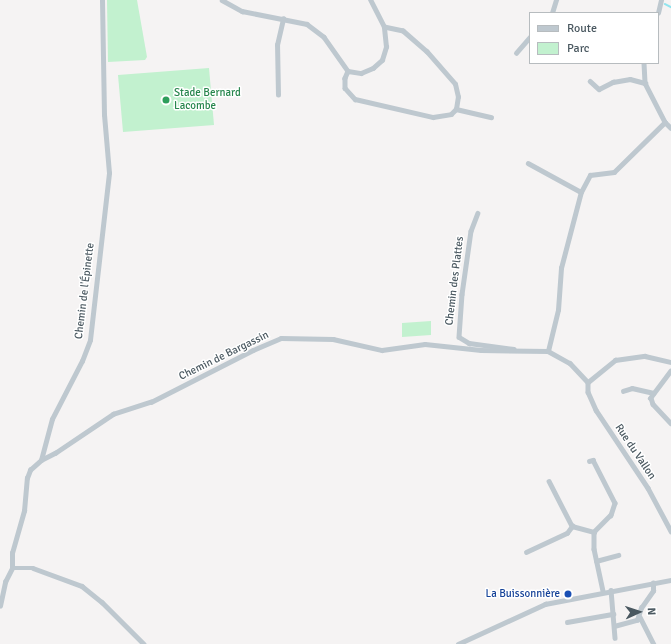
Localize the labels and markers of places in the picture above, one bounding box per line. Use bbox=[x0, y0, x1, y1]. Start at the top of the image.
place label: Stade Bernard Lacombe bbox=[174, 87, 241, 113]
marker: Stade Bernard Lacombe bbox=[161, 95, 171, 105]
place label: La Buissonnière bbox=[486, 587, 560, 601]
marker: La Buissonnière bbox=[563, 589, 573, 599]

